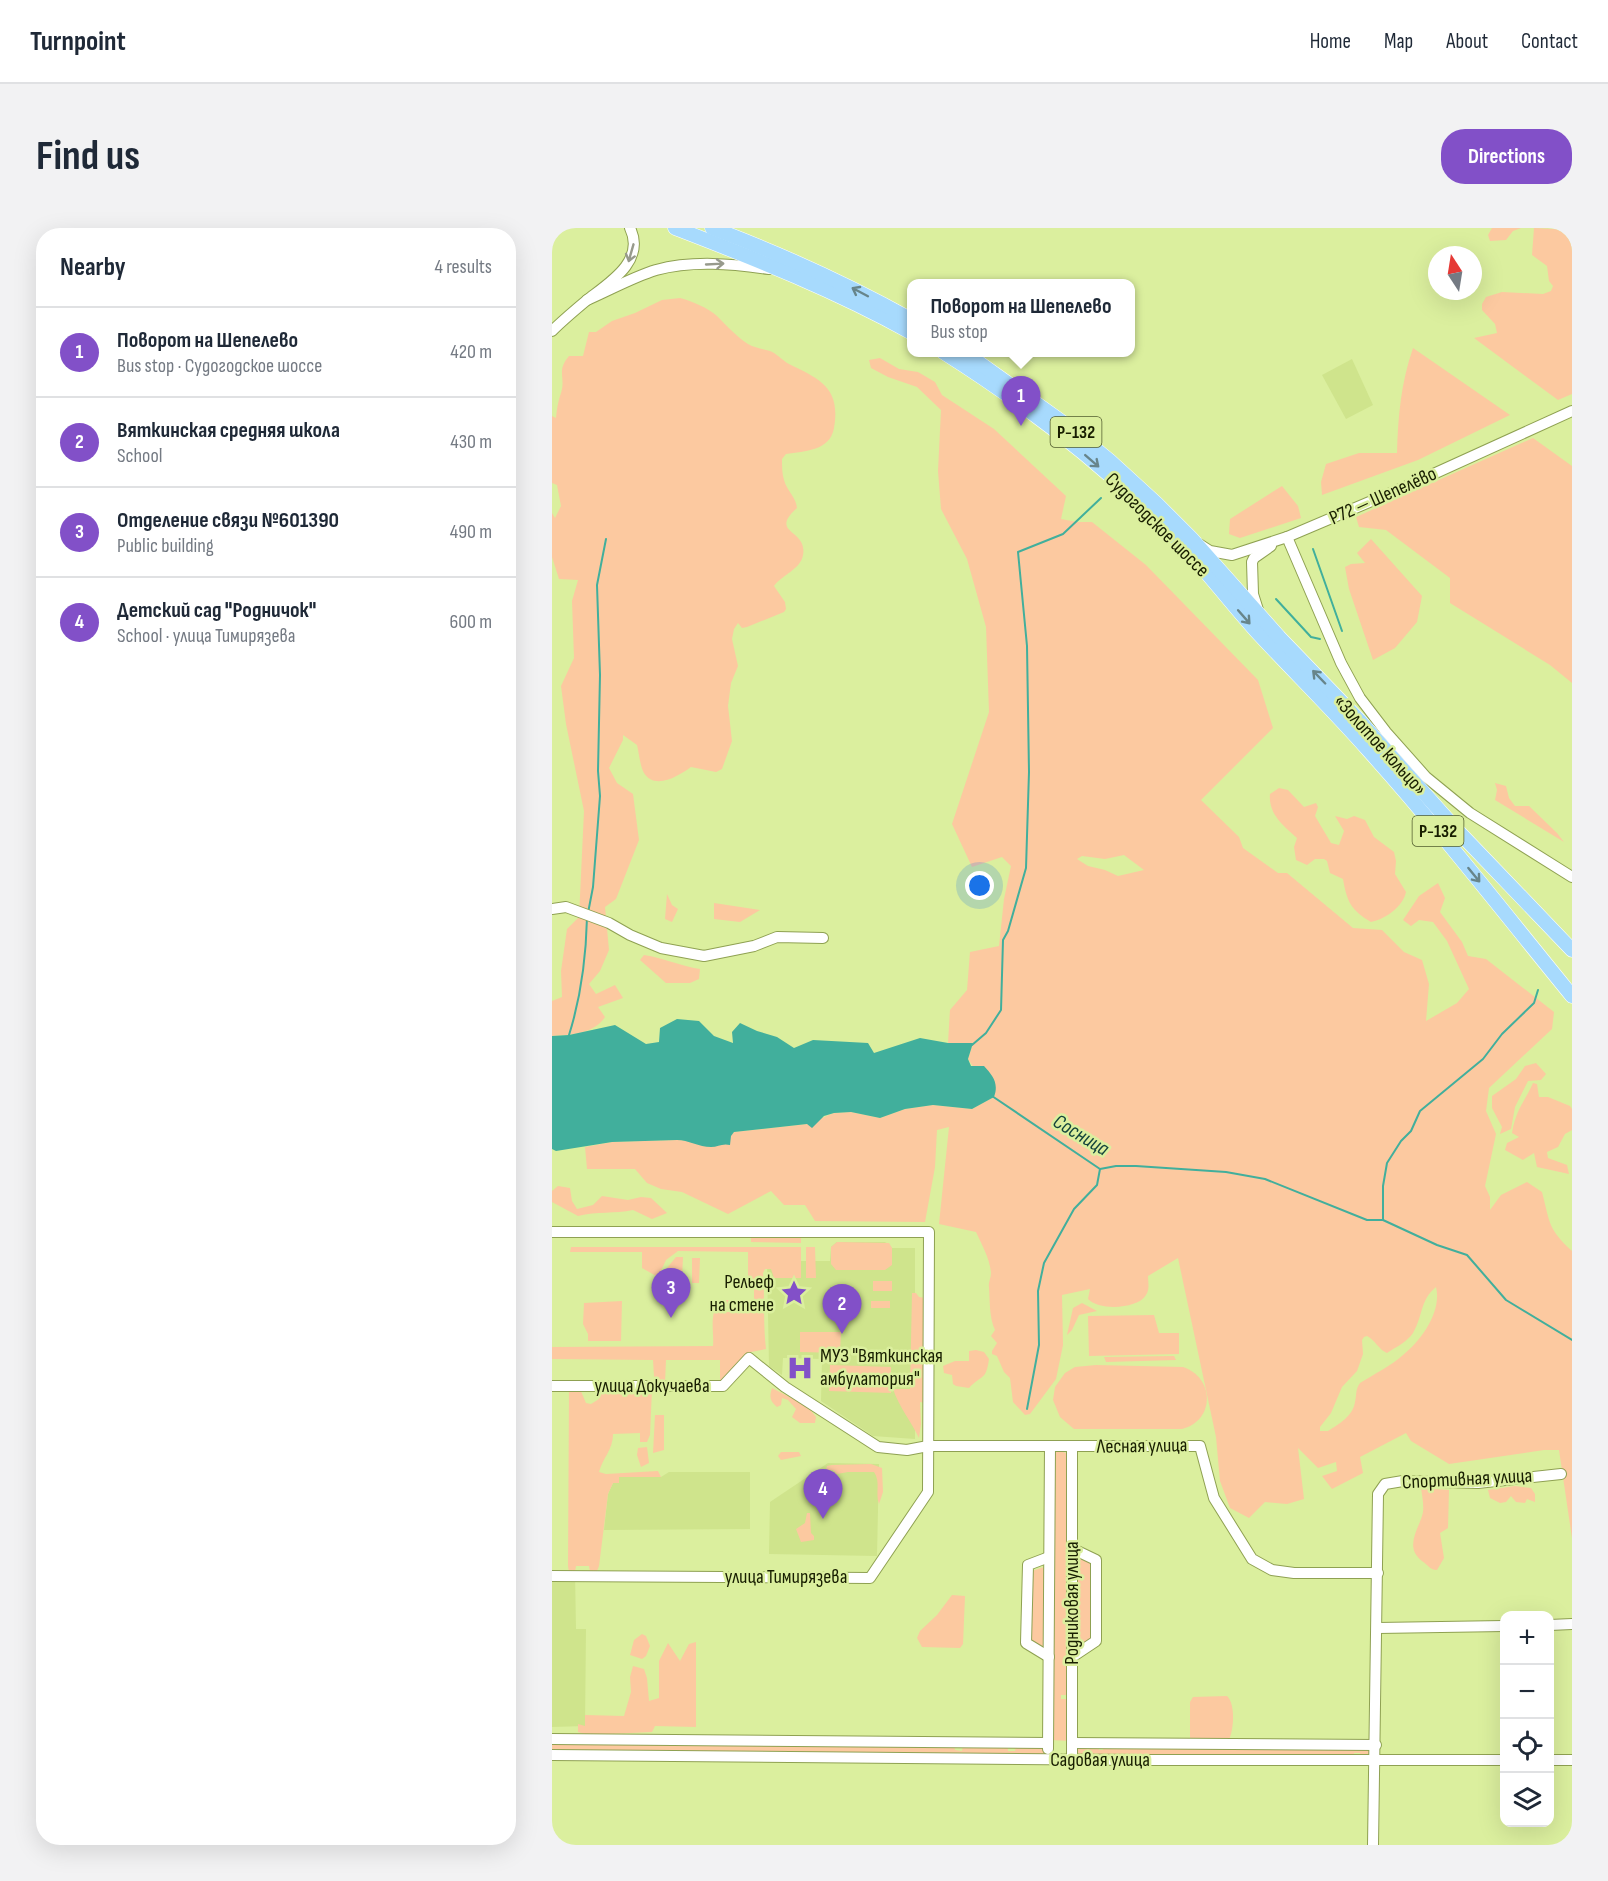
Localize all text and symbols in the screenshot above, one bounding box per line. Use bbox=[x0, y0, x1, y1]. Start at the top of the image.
text: Turnpoint bbox=[30, 25, 126, 58]
text: Home bbox=[1310, 29, 1351, 54]
text: Map bbox=[1384, 29, 1413, 54]
text: About bbox=[1446, 29, 1488, 54]
text: Contact bbox=[1521, 29, 1578, 54]
button: Directions bbox=[1441, 129, 1572, 184]
text: Find us bbox=[36, 131, 140, 182]
one-way arrow bbox=[625, 243, 636, 262]
north arrow bbox=[1428, 246, 1482, 300]
text: Nearby bbox=[60, 252, 126, 283]
text: 4 results bbox=[435, 255, 492, 279]
one-way arrow bbox=[704, 258, 724, 269]
popup bbox=[907, 279, 1135, 357]
one-way arrow bbox=[852, 286, 869, 298]
text: Поворот на Шепелево bbox=[930, 293, 1112, 320]
text: Bus stop bbox=[930, 320, 988, 344]
text: Поворот на Шепелево bbox=[117, 327, 298, 354]
text: 1 bbox=[76, 340, 83, 364]
text: 420 m bbox=[450, 340, 492, 364]
text: Bus stop · Судогодское шоссе bbox=[117, 354, 322, 378]
pin: 1 bbox=[1002, 376, 1040, 426]
text: Вяткинская средняя школа bbox=[117, 417, 340, 444]
road number: Р-132 bbox=[1050, 417, 1102, 447]
text: 2 bbox=[75, 430, 84, 454]
text: 430 m bbox=[450, 430, 492, 454]
text: School bbox=[117, 444, 162, 468]
one-way arrow bbox=[1084, 455, 1100, 468]
street label: Р72 — Шепелёво bbox=[1326, 462, 1440, 530]
street label: Судогодское шоссе bbox=[1100, 468, 1214, 582]
text: Отделение связи №601390 bbox=[117, 507, 339, 534]
text: 3 bbox=[75, 520, 84, 544]
text: 490 m bbox=[450, 520, 492, 544]
text: Public building bbox=[117, 534, 214, 558]
text: Детский сад "Родничок" bbox=[117, 597, 316, 624]
one-way arrow bbox=[1238, 609, 1251, 625]
text: 4 bbox=[75, 610, 84, 634]
text: 600 m bbox=[449, 610, 492, 634]
text: School · улица Тимирязева bbox=[117, 624, 296, 648]
one-way arrow bbox=[1311, 670, 1326, 685]
street label: «Золотое кольцо» bbox=[1328, 690, 1432, 800]
road number: Р-132 bbox=[1412, 816, 1464, 846]
one-way arrow bbox=[1468, 867, 1481, 883]
your location bbox=[965, 871, 994, 900]
water label: Сосница bbox=[1048, 1109, 1114, 1162]
pin: 3 bbox=[652, 1268, 690, 1318]
place label: Рельеф на стене bbox=[710, 1270, 774, 1317]
place icon: Рельеф на стене bbox=[779, 1278, 809, 1308]
pin: 2 bbox=[822, 1284, 862, 1334]
place label: МУЗ "Вяткинская амбулатория" bbox=[820, 1344, 943, 1391]
hospital icon: МУЗ "Вяткинская амбулатория" bbox=[785, 1353, 815, 1383]
street label: улица Докучаева bbox=[594, 1374, 710, 1398]
street label: Лесная улица bbox=[1095, 1433, 1188, 1459]
street label: Спортивная улица bbox=[1401, 1464, 1533, 1494]
pin: 4 bbox=[804, 1470, 842, 1519]
street label: Родниковая улица bbox=[1060, 1541, 1084, 1665]
street label: улица Тимирязева bbox=[725, 1565, 847, 1589]
map controls bbox=[1500, 1611, 1554, 1827]
button: + bbox=[1500, 1611, 1554, 1665]
button: − bbox=[1500, 1665, 1554, 1719]
button: locate bbox=[1500, 1719, 1554, 1773]
street label: Садовая улица bbox=[1050, 1748, 1150, 1772]
button: layers bbox=[1500, 1773, 1554, 1827]

